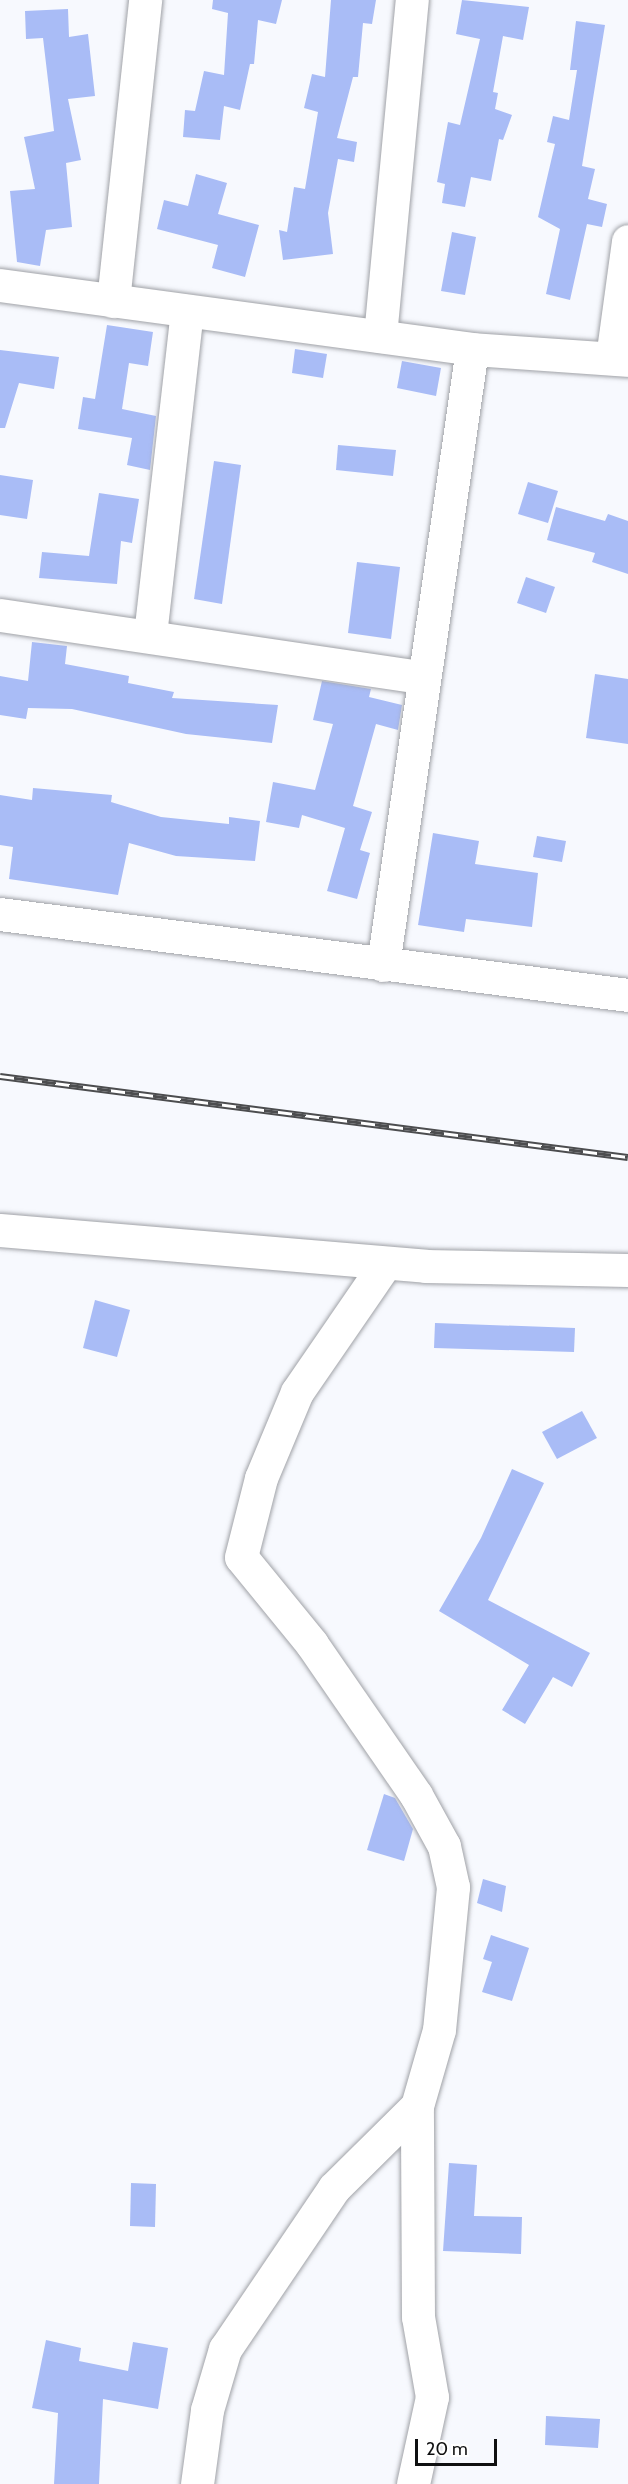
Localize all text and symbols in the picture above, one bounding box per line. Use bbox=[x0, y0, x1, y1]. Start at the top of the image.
scale bar bbox=[418, 2427, 500, 2465]
text: 20 m bbox=[426, 2438, 468, 2460]

